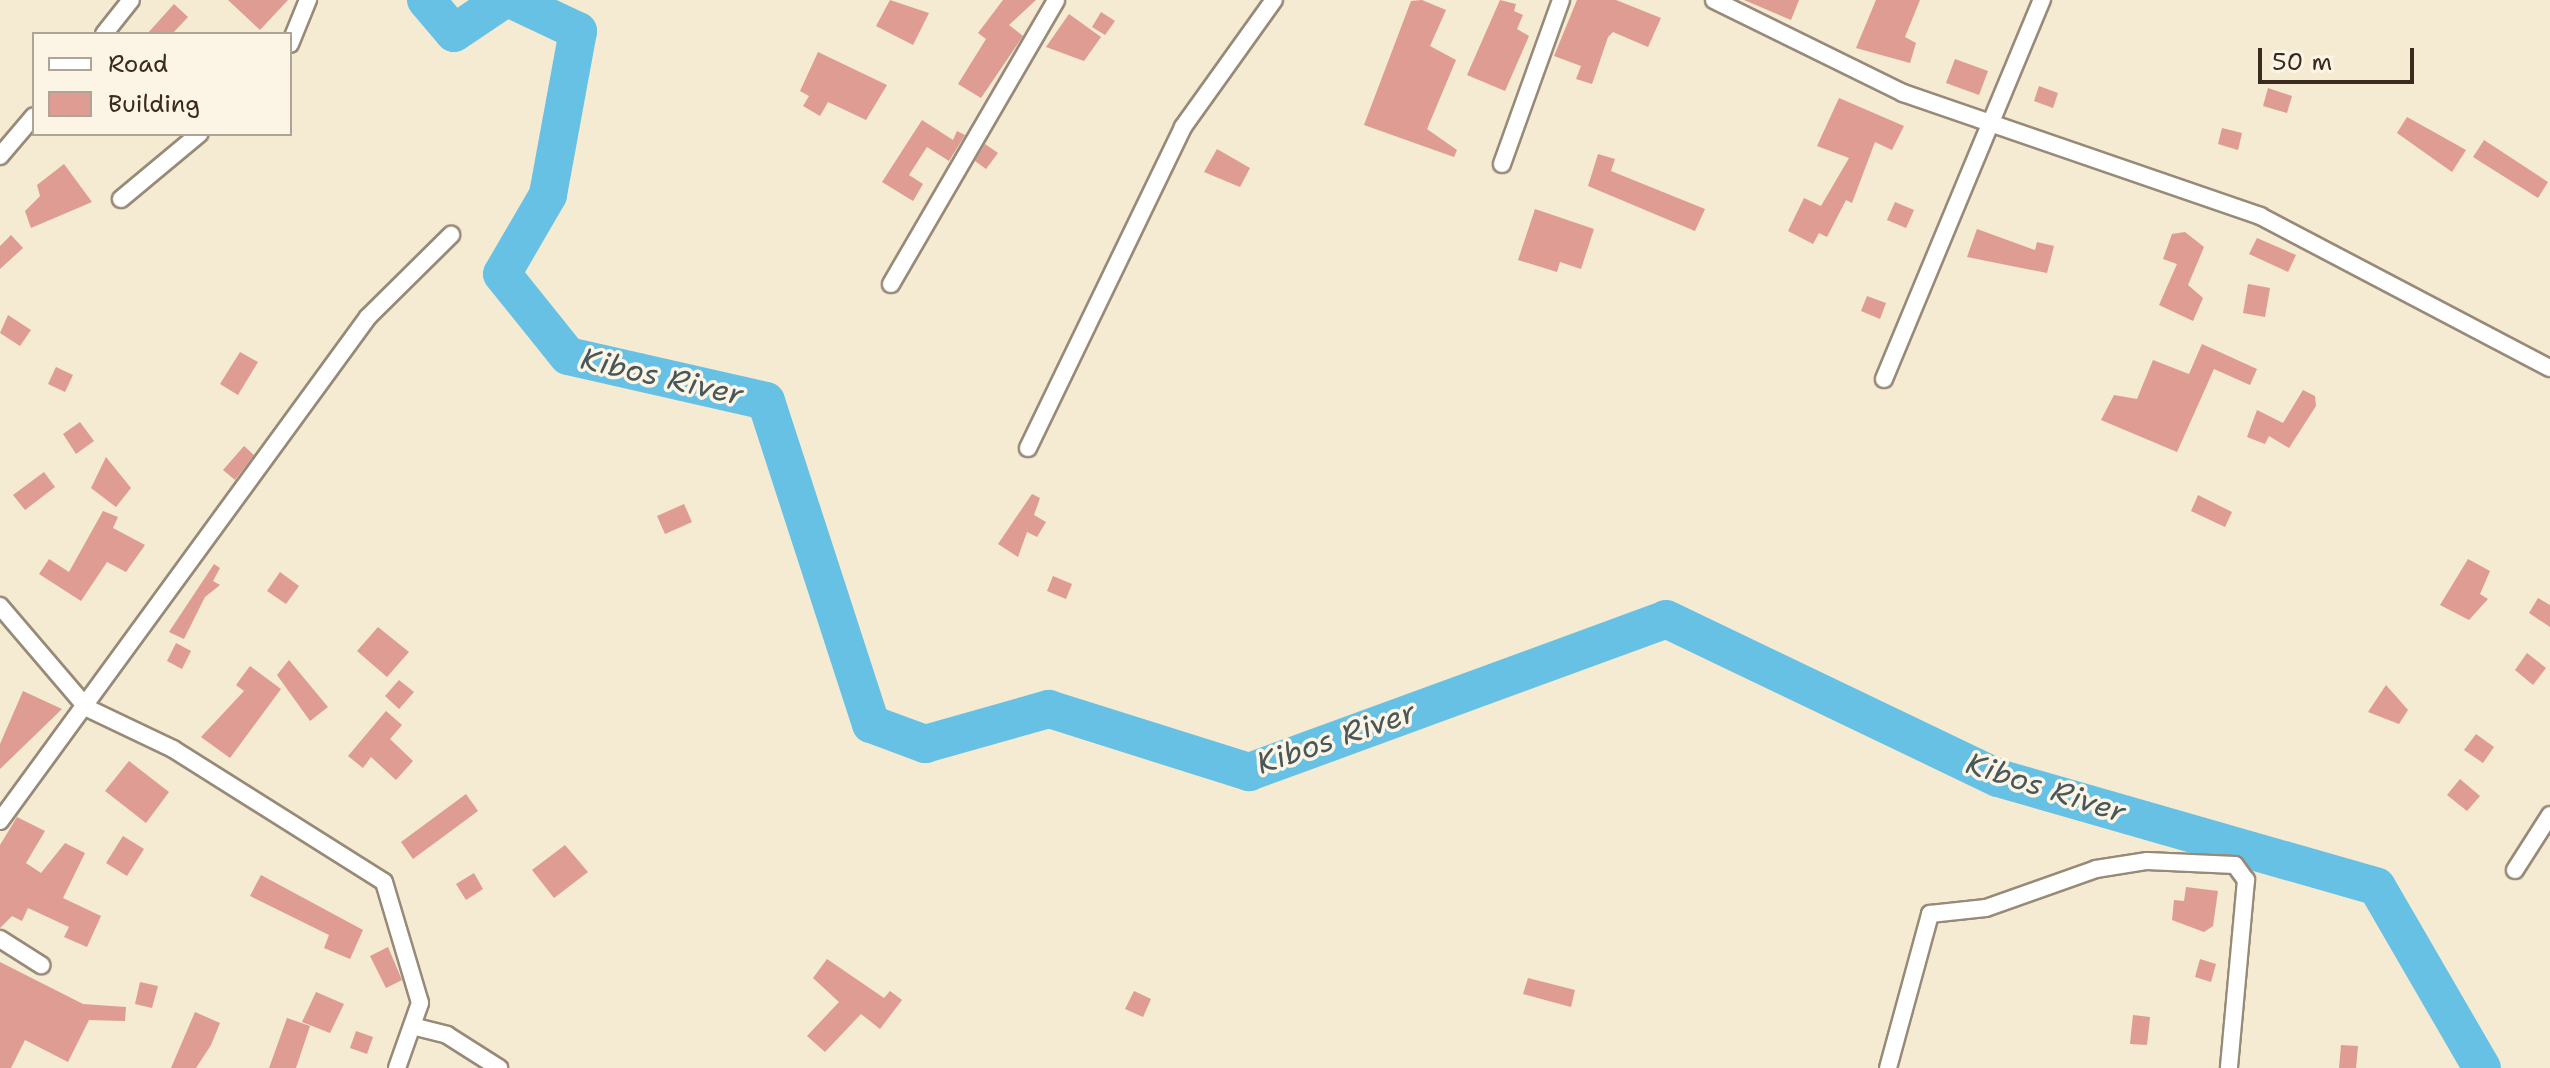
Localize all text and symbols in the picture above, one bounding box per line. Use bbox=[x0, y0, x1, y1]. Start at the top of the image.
legend bbox=[32, 32, 292, 136]
scale bar bbox=[2262, 32, 2418, 82]
text: 50 m bbox=[2272, 46, 2332, 78]
text: Road bbox=[108, 48, 168, 80]
text: Building bbox=[108, 88, 200, 120]
water label: Kibos River bbox=[577, 341, 747, 413]
water label: Kibos River bbox=[1252, 694, 1420, 782]
water label: Kibos River bbox=[1962, 745, 2130, 831]

